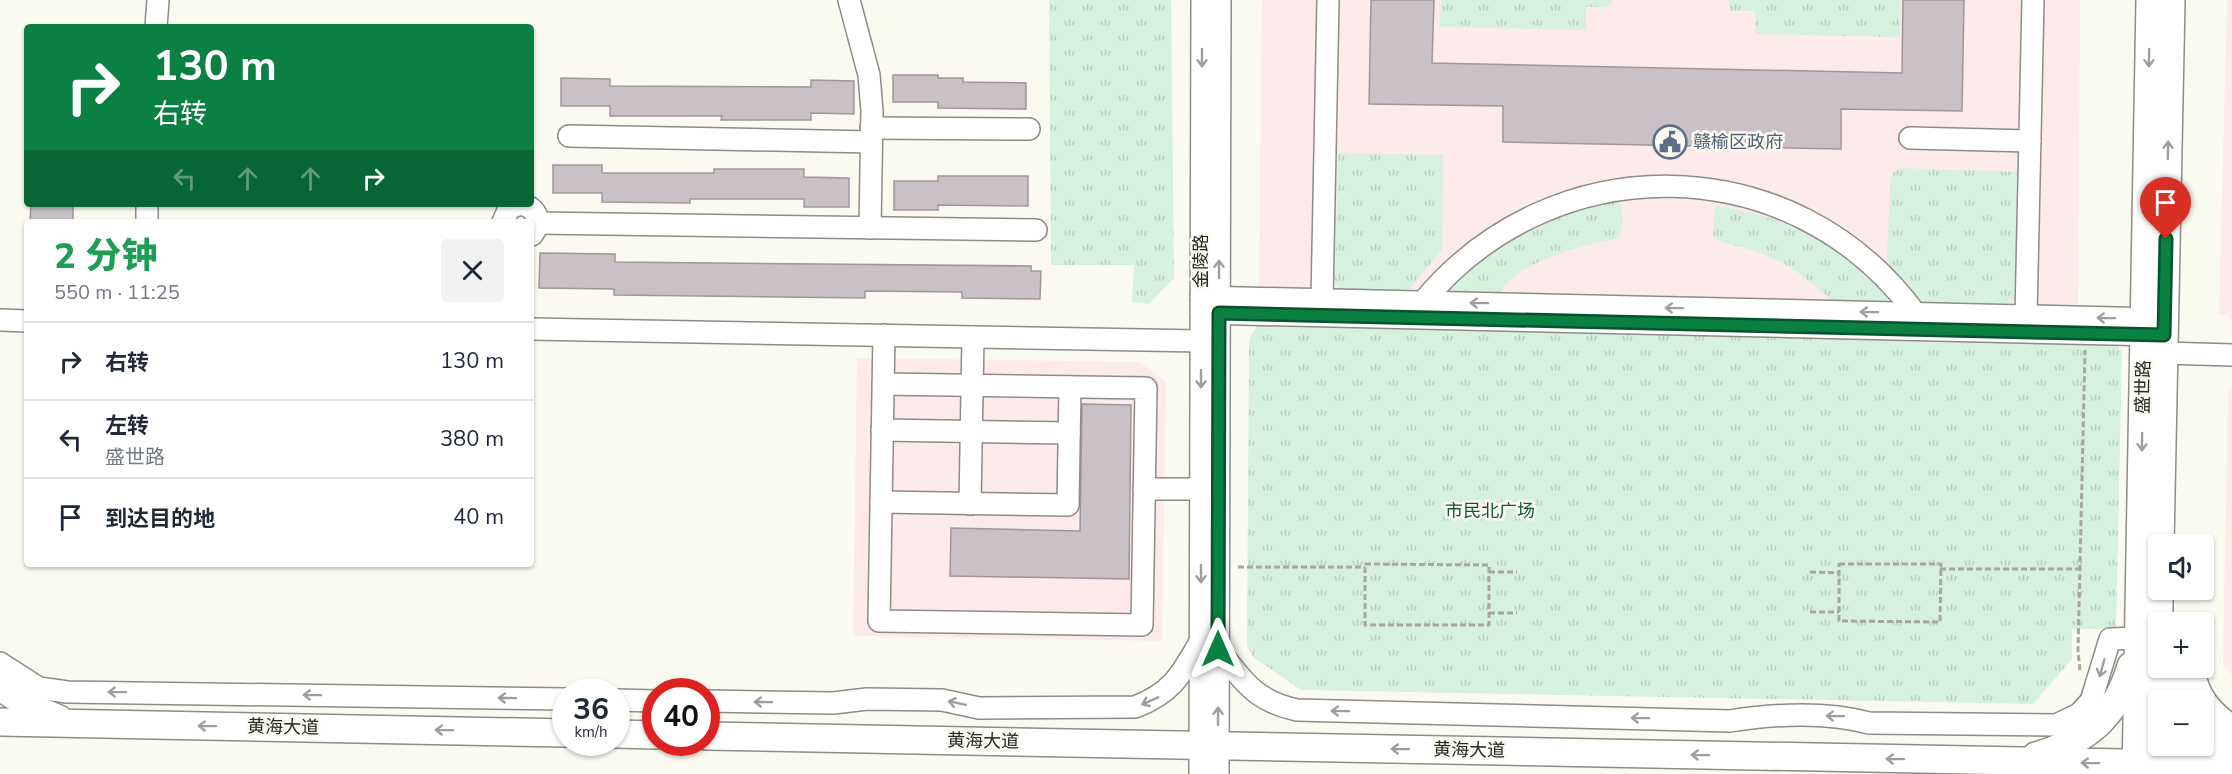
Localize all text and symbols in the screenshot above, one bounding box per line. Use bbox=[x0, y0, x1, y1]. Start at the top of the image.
text: 130 m bbox=[153, 38, 277, 95]
icon: right bbox=[54, 48, 132, 126]
one-way arrow bbox=[1196, 48, 1208, 68]
one-way arrow bbox=[2143, 48, 2155, 68]
text: 右转 bbox=[153, 96, 207, 133]
public building icon: 赣榆区政府 bbox=[1652, 124, 1688, 160]
place label: 赣榆区政府 bbox=[1693, 130, 1783, 154]
one-way arrow bbox=[2162, 141, 2173, 161]
icon: left bbox=[168, 162, 201, 195]
icon: ahead bbox=[231, 162, 264, 195]
icon: ahead bbox=[294, 162, 327, 195]
icon: right bbox=[357, 162, 390, 195]
pin bbox=[2140, 177, 2191, 239]
icon: arrive bbox=[2149, 186, 2182, 219]
text: 2 分钟 bbox=[54, 232, 158, 281]
street label: 金陵路 bbox=[1189, 234, 1213, 288]
button: close bbox=[441, 239, 504, 302]
one-way arrow bbox=[1213, 259, 1225, 279]
text: 550 m · 11:25 bbox=[54, 279, 180, 306]
one-way arrow bbox=[1470, 298, 1490, 309]
one-way arrow bbox=[1665, 302, 1685, 314]
one-way arrow bbox=[1860, 307, 1880, 318]
one-way arrow bbox=[2097, 312, 2117, 323]
icon: right bbox=[54, 345, 87, 378]
text: 130 m bbox=[440, 346, 504, 376]
text: 右转 bbox=[105, 348, 149, 378]
street label: 盛世路 bbox=[2131, 360, 2155, 414]
one-way arrow bbox=[1195, 369, 1207, 389]
text: 左转 bbox=[105, 411, 149, 441]
icon: left bbox=[54, 423, 87, 456]
text: 380 m bbox=[440, 424, 504, 454]
one-way arrow bbox=[2136, 432, 2148, 452]
text: 盛世路 bbox=[105, 444, 165, 471]
park label: 市民北广场 bbox=[1445, 499, 1535, 523]
icon: arrive bbox=[54, 501, 87, 534]
text: 40 m bbox=[453, 502, 504, 532]
text: 到达目的地 bbox=[105, 504, 215, 534]
map controls bbox=[2148, 534, 2214, 756]
button: sound bbox=[2148, 534, 2214, 600]
one-way arrow bbox=[1195, 564, 1207, 584]
button: + bbox=[2148, 612, 2214, 678]
position arrow bbox=[1186, 617, 1250, 681]
one-way arrow bbox=[2096, 658, 2107, 677]
speed limit sign: 40 bbox=[642, 678, 720, 756]
one-way arrow bbox=[108, 687, 128, 698]
text: 36 bbox=[573, 689, 609, 730]
one-way arrow bbox=[303, 690, 323, 701]
button: − bbox=[2148, 690, 2214, 756]
one-way arrow bbox=[498, 692, 518, 704]
one-way arrow bbox=[1142, 695, 1160, 707]
one-way arrow bbox=[753, 696, 773, 708]
one-way arrow bbox=[948, 697, 967, 708]
one-way arrow bbox=[1331, 705, 1351, 717]
one-way arrow bbox=[1212, 706, 1224, 726]
one-way arrow bbox=[1825, 711, 1845, 722]
one-way arrow bbox=[1631, 713, 1651, 724]
street label: 黄海大道 bbox=[247, 714, 319, 740]
one-way arrow bbox=[198, 720, 218, 732]
text: km/h bbox=[574, 722, 608, 742]
one-way arrow bbox=[435, 725, 455, 736]
street label: 黄海大道 bbox=[947, 728, 1019, 754]
street label: 黄海大道 bbox=[1433, 737, 1505, 763]
one-way arrow bbox=[1390, 743, 1410, 755]
one-way arrow bbox=[1690, 749, 1710, 761]
one-way arrow bbox=[1885, 753, 1905, 765]
one-way arrow bbox=[2080, 757, 2100, 768]

